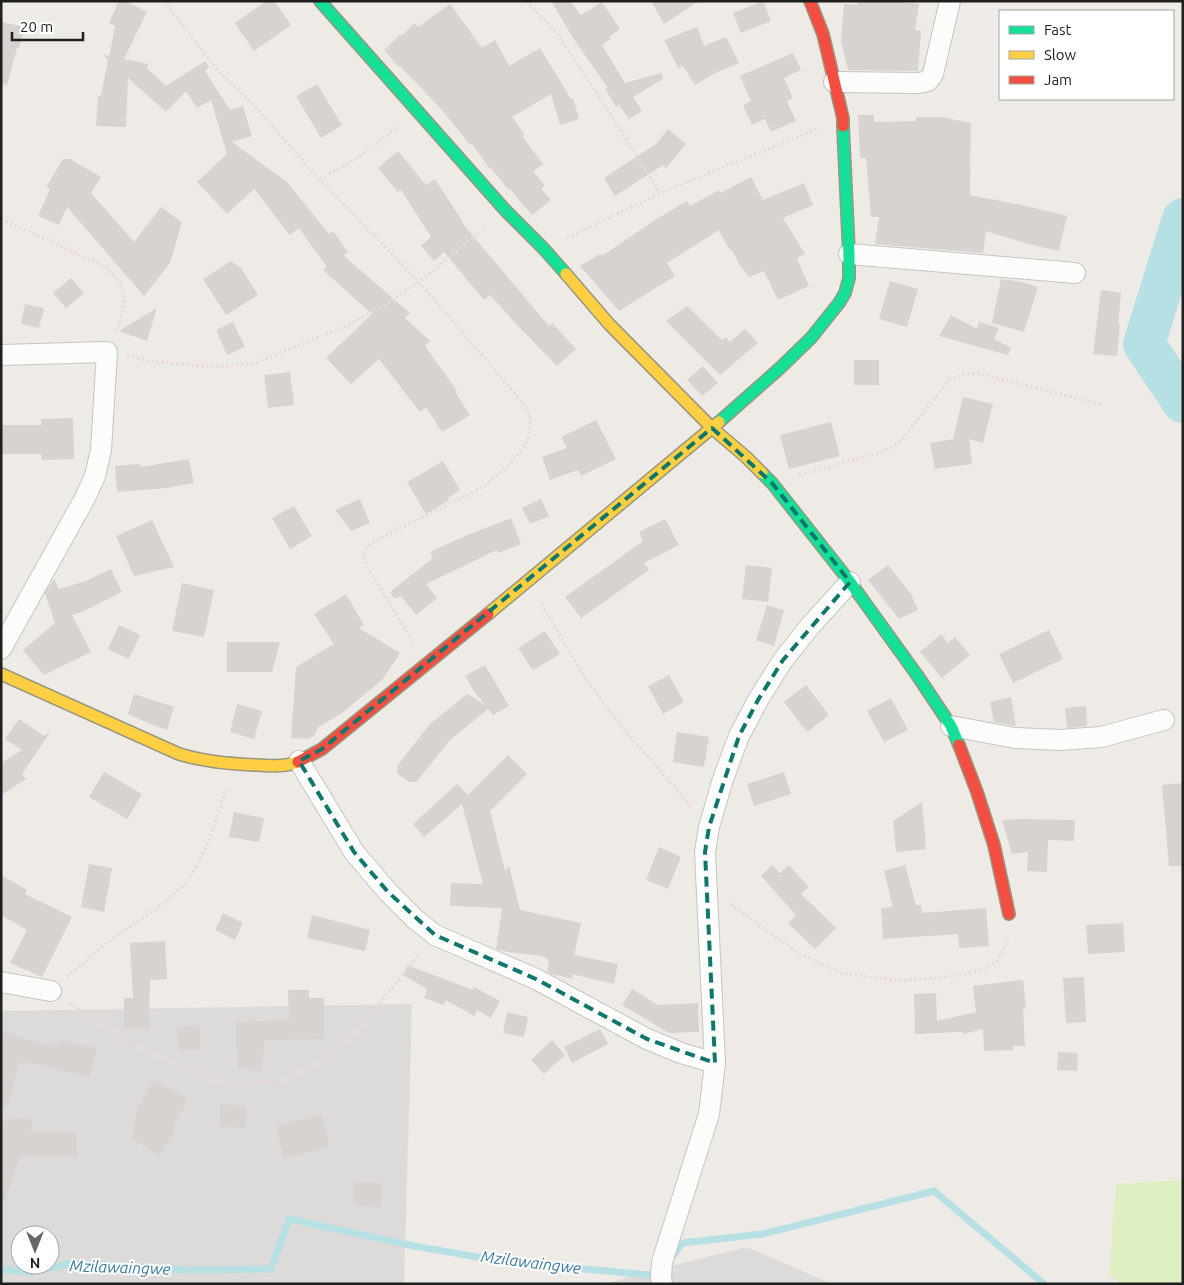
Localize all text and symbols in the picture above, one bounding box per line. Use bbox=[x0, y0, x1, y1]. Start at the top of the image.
scale bar bbox=[12, 10, 84, 42]
legend bbox=[999, 10, 1174, 100]
text: 20 m bbox=[20, 18, 53, 35]
text: Fast bbox=[1044, 21, 1072, 38]
text: Slow bbox=[1044, 46, 1077, 63]
text: Jam bbox=[1044, 71, 1072, 88]
north arrow bbox=[10, 1225, 60, 1275]
water label: Mzilawaingwe bbox=[480, 1247, 582, 1277]
text: N bbox=[30, 1255, 40, 1271]
water label: Mzilawaingwe bbox=[69, 1256, 171, 1278]

